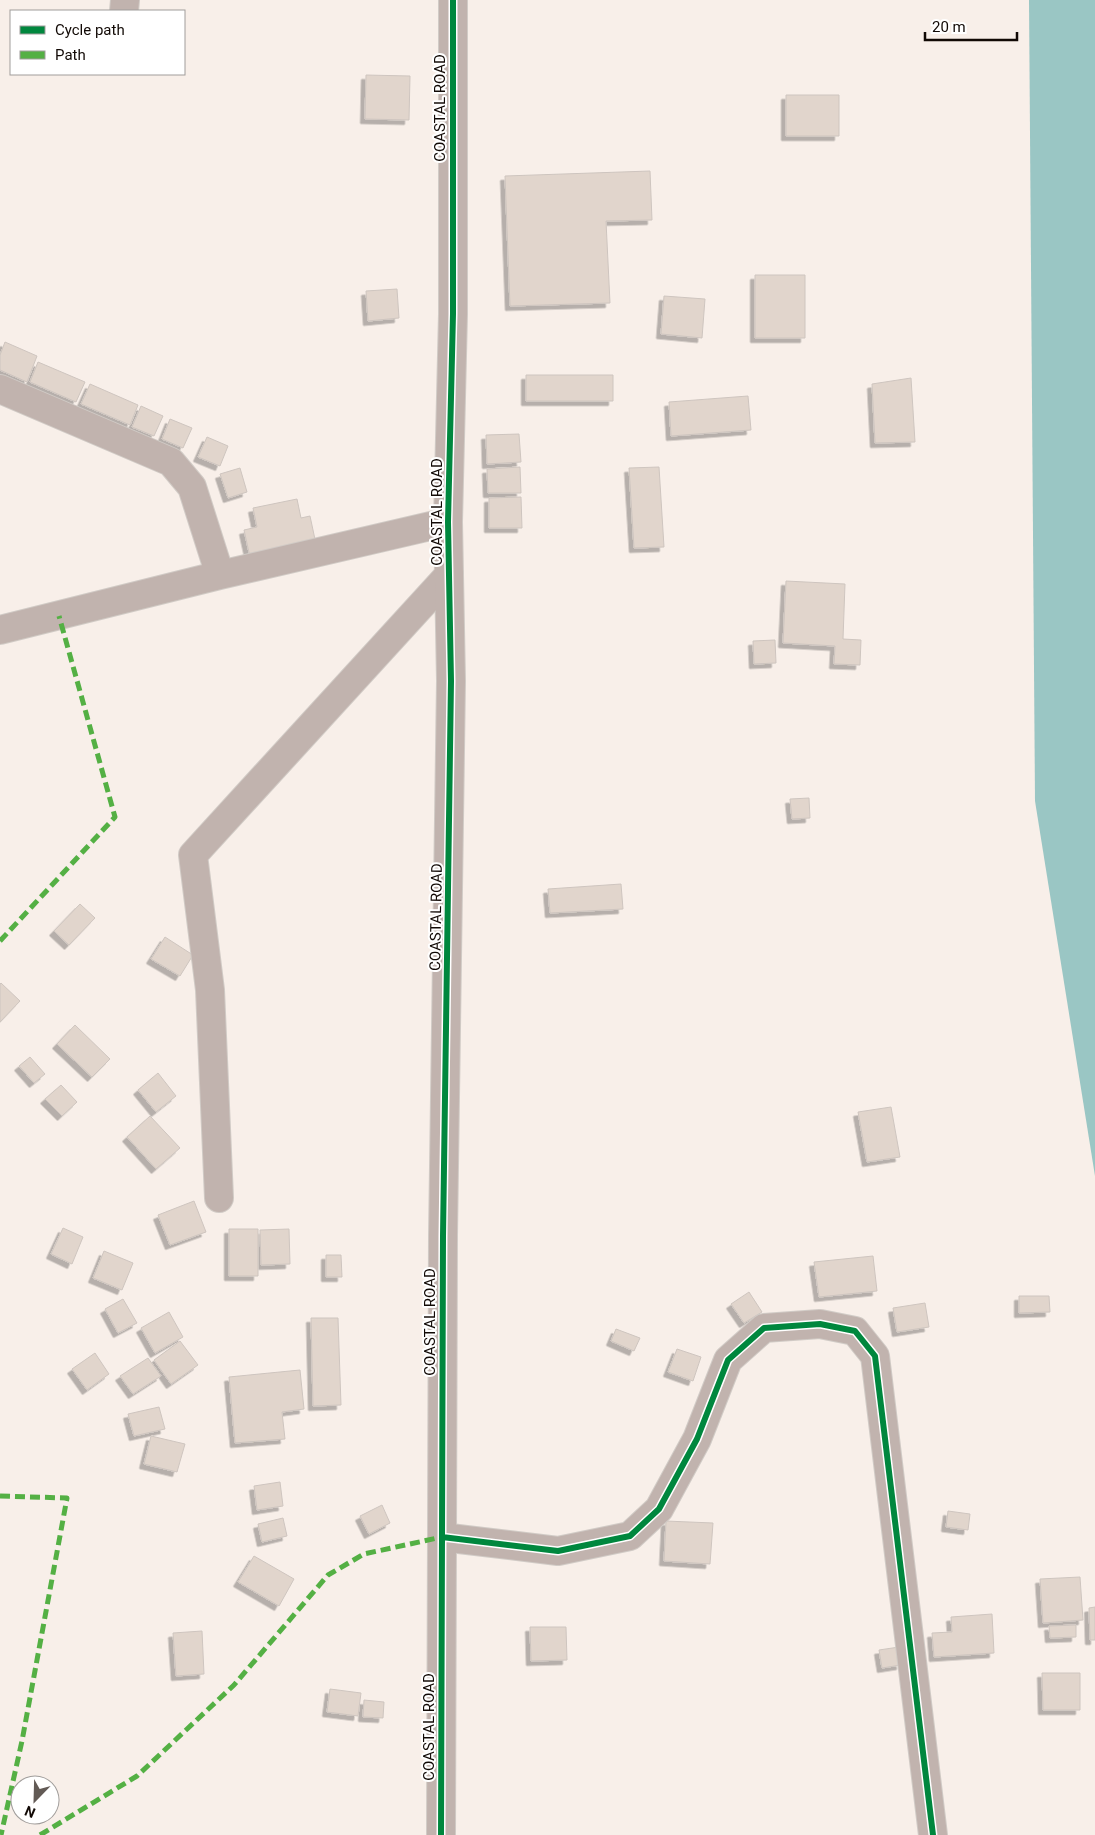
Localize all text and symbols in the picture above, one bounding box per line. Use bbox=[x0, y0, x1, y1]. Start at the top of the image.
legend bbox=[10, 10, 185, 75]
scale bar bbox=[925, 10, 1018, 42]
text: 20 m bbox=[932, 18, 966, 36]
text: Cycle path bbox=[55, 21, 125, 39]
text: Path bbox=[55, 46, 86, 64]
street label: COASTAL ROAD bbox=[431, 54, 449, 162]
street label: COASTAL ROAD bbox=[428, 458, 446, 566]
street label: COASTAL ROAD bbox=[426, 863, 446, 971]
street label: COASTAL ROAD bbox=[421, 1268, 439, 1376]
street label: COASTAL ROAD bbox=[420, 1673, 438, 1781]
north arrow bbox=[10, 1775, 60, 1825]
text: N bbox=[22, 1803, 38, 1821]

